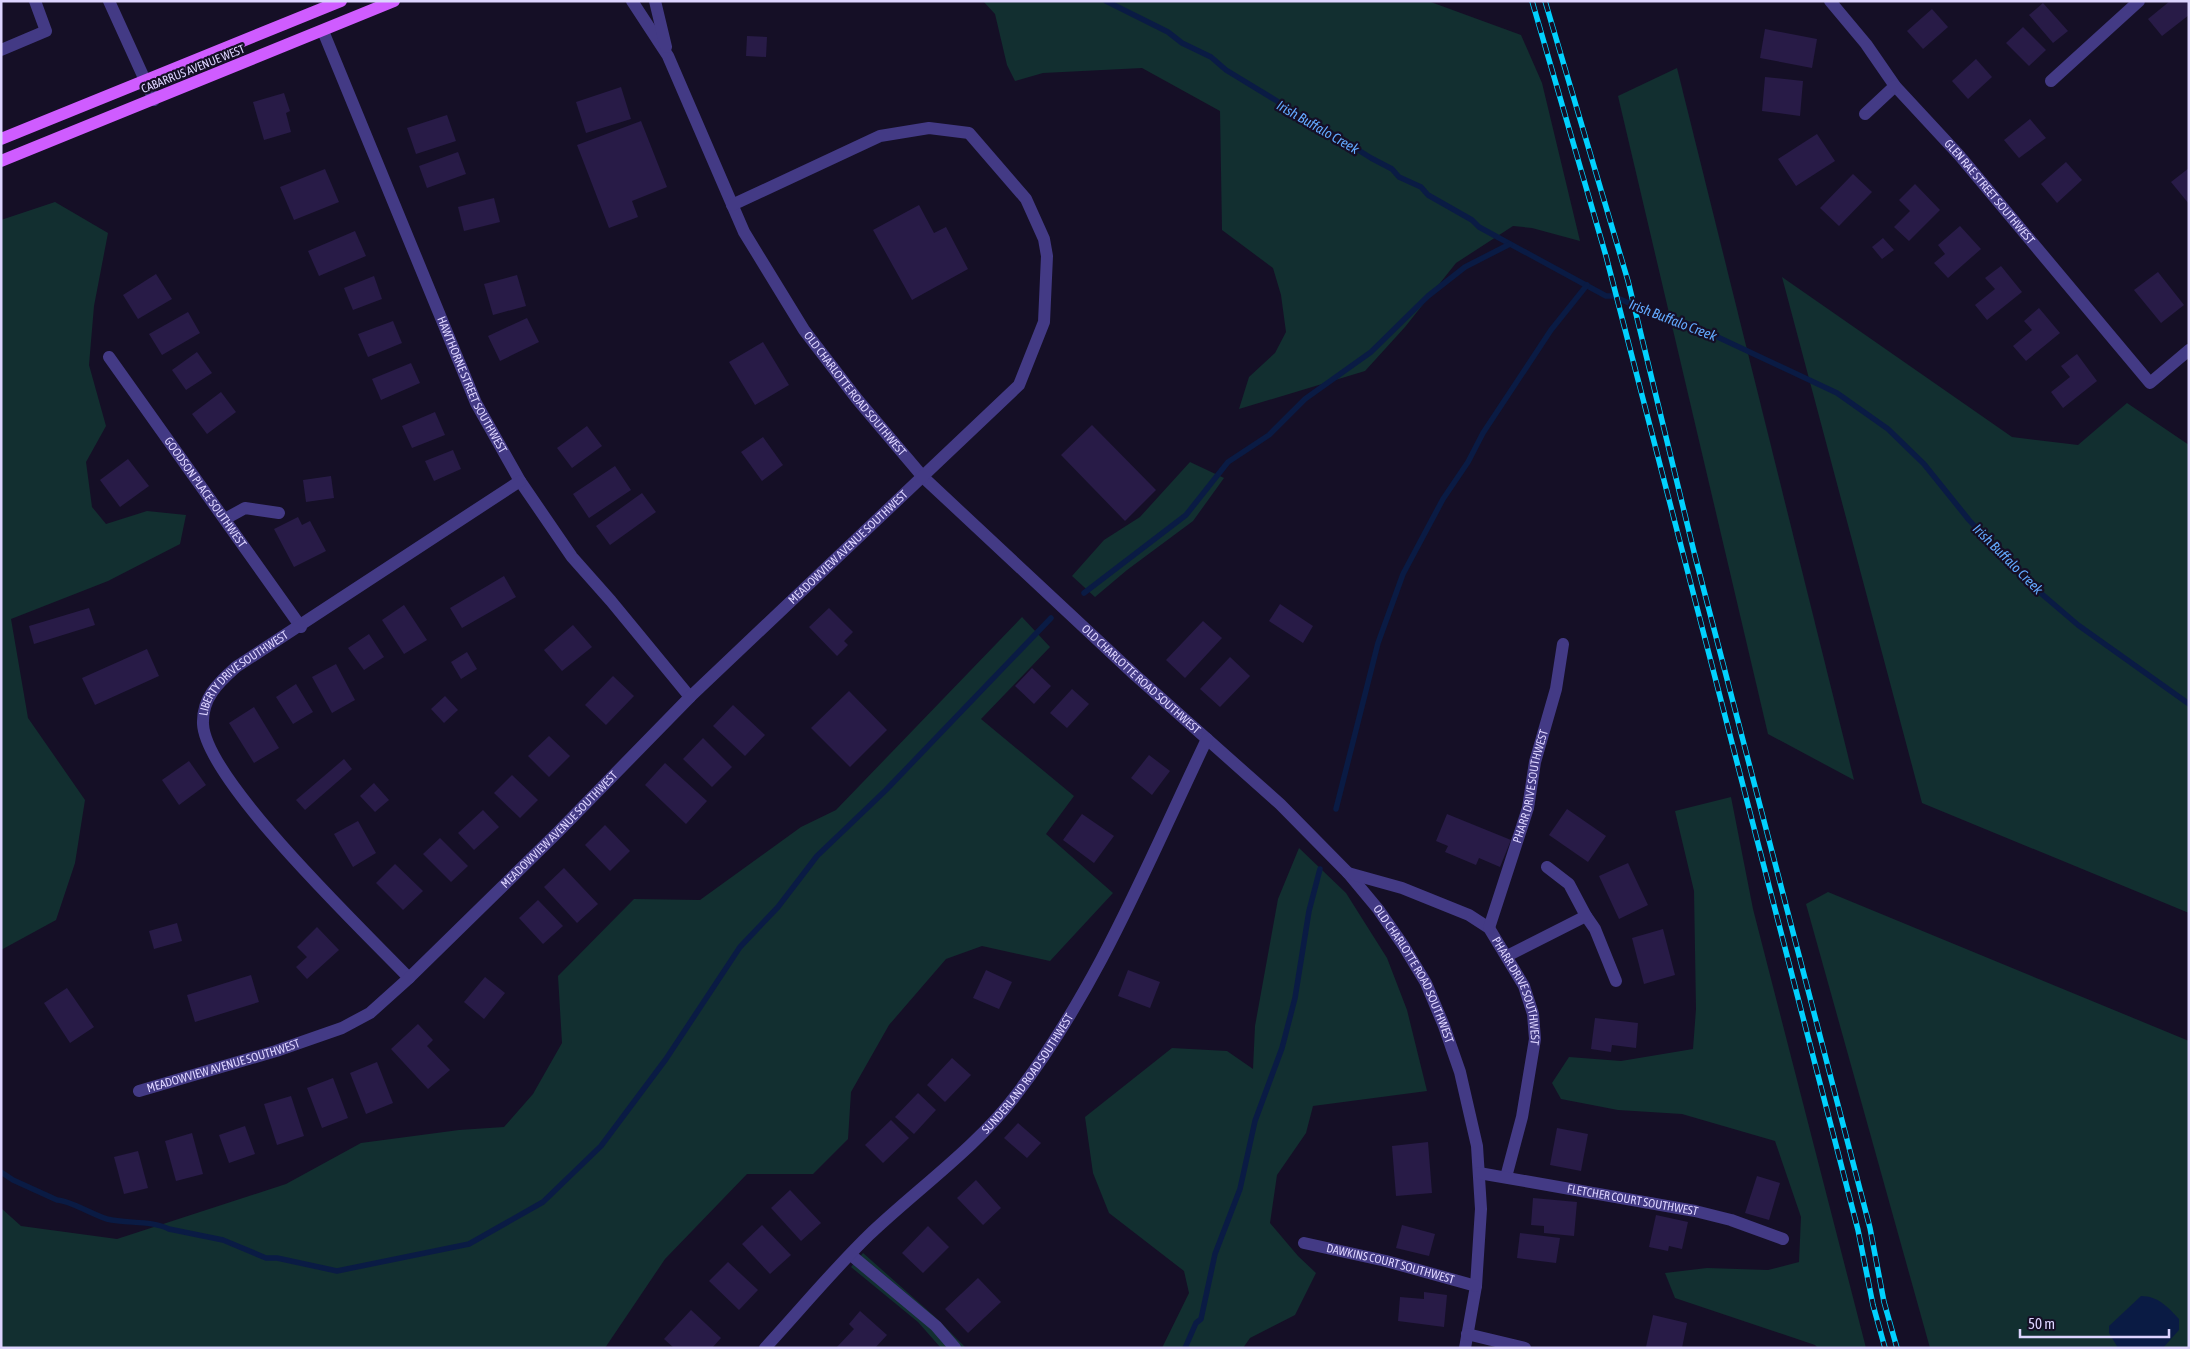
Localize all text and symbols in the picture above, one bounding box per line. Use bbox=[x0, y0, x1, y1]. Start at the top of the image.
street label: CABARRUS AVENUE WEST bbox=[139, 42, 247, 96]
water label: Irish Buffalo Creek bbox=[1274, 97, 1363, 158]
street label: GLEN RAE STREET SOUTHWEST bbox=[1941, 137, 2038, 248]
water label: Irish Buffalo Creek bbox=[1627, 296, 1720, 344]
street label: HAWTHORNE STREET SOUTHWEST bbox=[434, 314, 510, 456]
street label: OLD CHARLOTTE ROAD SOUTHWEST bbox=[801, 329, 910, 459]
street label: GOODSON PLACE SOUTHWEST bbox=[161, 434, 250, 551]
street label: MEADOWVIEW AVENUE SOUTHWEST bbox=[786, 487, 911, 607]
water label: Irish Buffalo Creek bbox=[1970, 521, 2047, 598]
street label: OLD CHARLOTTE ROAD SOUTHWEST bbox=[1079, 622, 1204, 737]
street label: LIBERTY DRIVE SOUTHWEST bbox=[196, 627, 291, 717]
street label: PHARR DRIVE SOUTHWEST bbox=[1510, 727, 1551, 845]
street label: MEADOWVIEW AVENUE SOUTHWEST bbox=[498, 768, 621, 891]
street label: OLD CHARLOTTE ROAD SOUTHWEST bbox=[1370, 902, 1457, 1046]
street label: PHARR DRIVE SOUTHWEST bbox=[1489, 934, 1542, 1047]
street label: SUNDERLAND ROAD SOUTHWEST bbox=[979, 1010, 1077, 1137]
street label: MEADOWVIEW AVENUE SOUTHWEST bbox=[145, 1036, 302, 1095]
street label: FLETCHER COURT SOUTHWEST bbox=[1566, 1182, 1700, 1219]
street label: DAWKINS COURT SOUTHWEST bbox=[1325, 1241, 1457, 1287]
scale bar bbox=[2020, 1306, 2169, 1338]
text: 50 m bbox=[2028, 1315, 2055, 1332]

